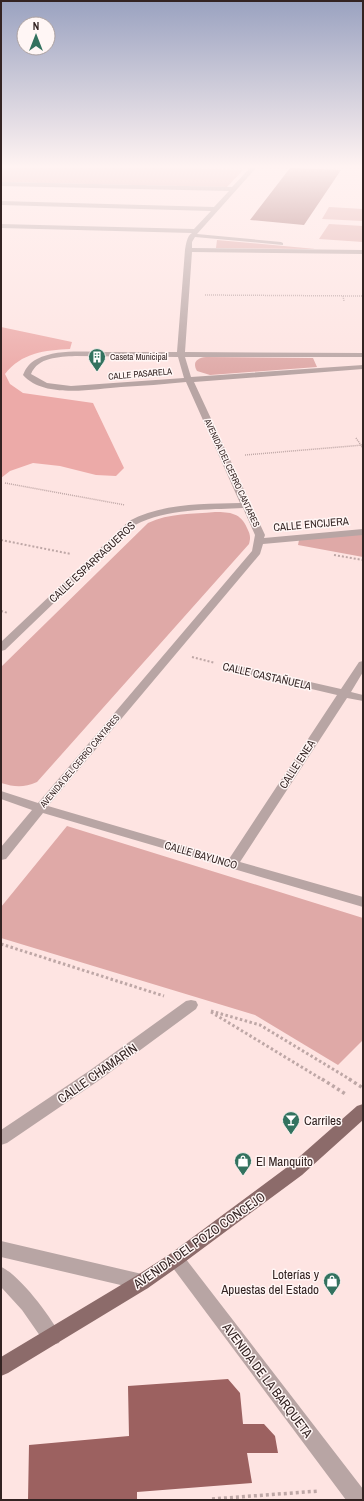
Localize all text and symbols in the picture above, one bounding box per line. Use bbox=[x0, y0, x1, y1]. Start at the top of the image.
north arrow bbox=[16, 16, 56, 56]
text: N bbox=[33, 19, 39, 33]
building icon: Caseta Municipal bbox=[87, 347, 107, 372]
place label: Caseta Municipal bbox=[110, 351, 168, 363]
street label: CALLE PASARELA bbox=[108, 365, 172, 383]
street label: AVENIDA DEL CERRO CANTARES bbox=[201, 416, 262, 529]
street label: CALLE ENCIJERA bbox=[273, 514, 350, 534]
street label: CALLE ESPARRAGUEROS bbox=[46, 518, 138, 606]
street label: CALLE CASTAÑUELA bbox=[221, 659, 314, 693]
street label: AVENIDA DEL CERRO CANTARES bbox=[37, 712, 123, 811]
street label: CALLE ENEA bbox=[276, 736, 319, 791]
street label: CALLE BAYUNCO bbox=[163, 838, 239, 872]
street label: CALLE CHAMARÍN bbox=[54, 1040, 140, 1107]
bar icon: Carriles bbox=[281, 1110, 301, 1135]
place label: Carriles bbox=[304, 1112, 341, 1129]
shop icon: El Manquito bbox=[233, 1151, 253, 1176]
place label: El Manquito bbox=[256, 1153, 313, 1170]
street label: AVENIDA DEL POZO CONCEJO bbox=[129, 1188, 268, 1293]
place label: Loterías y Apuestas del Estado bbox=[220, 1266, 320, 1298]
shop icon: Loterías y Apuestas del Estado bbox=[322, 1271, 342, 1296]
street label: AVENIDA DE LA BARQUETA bbox=[218, 1319, 317, 1442]

